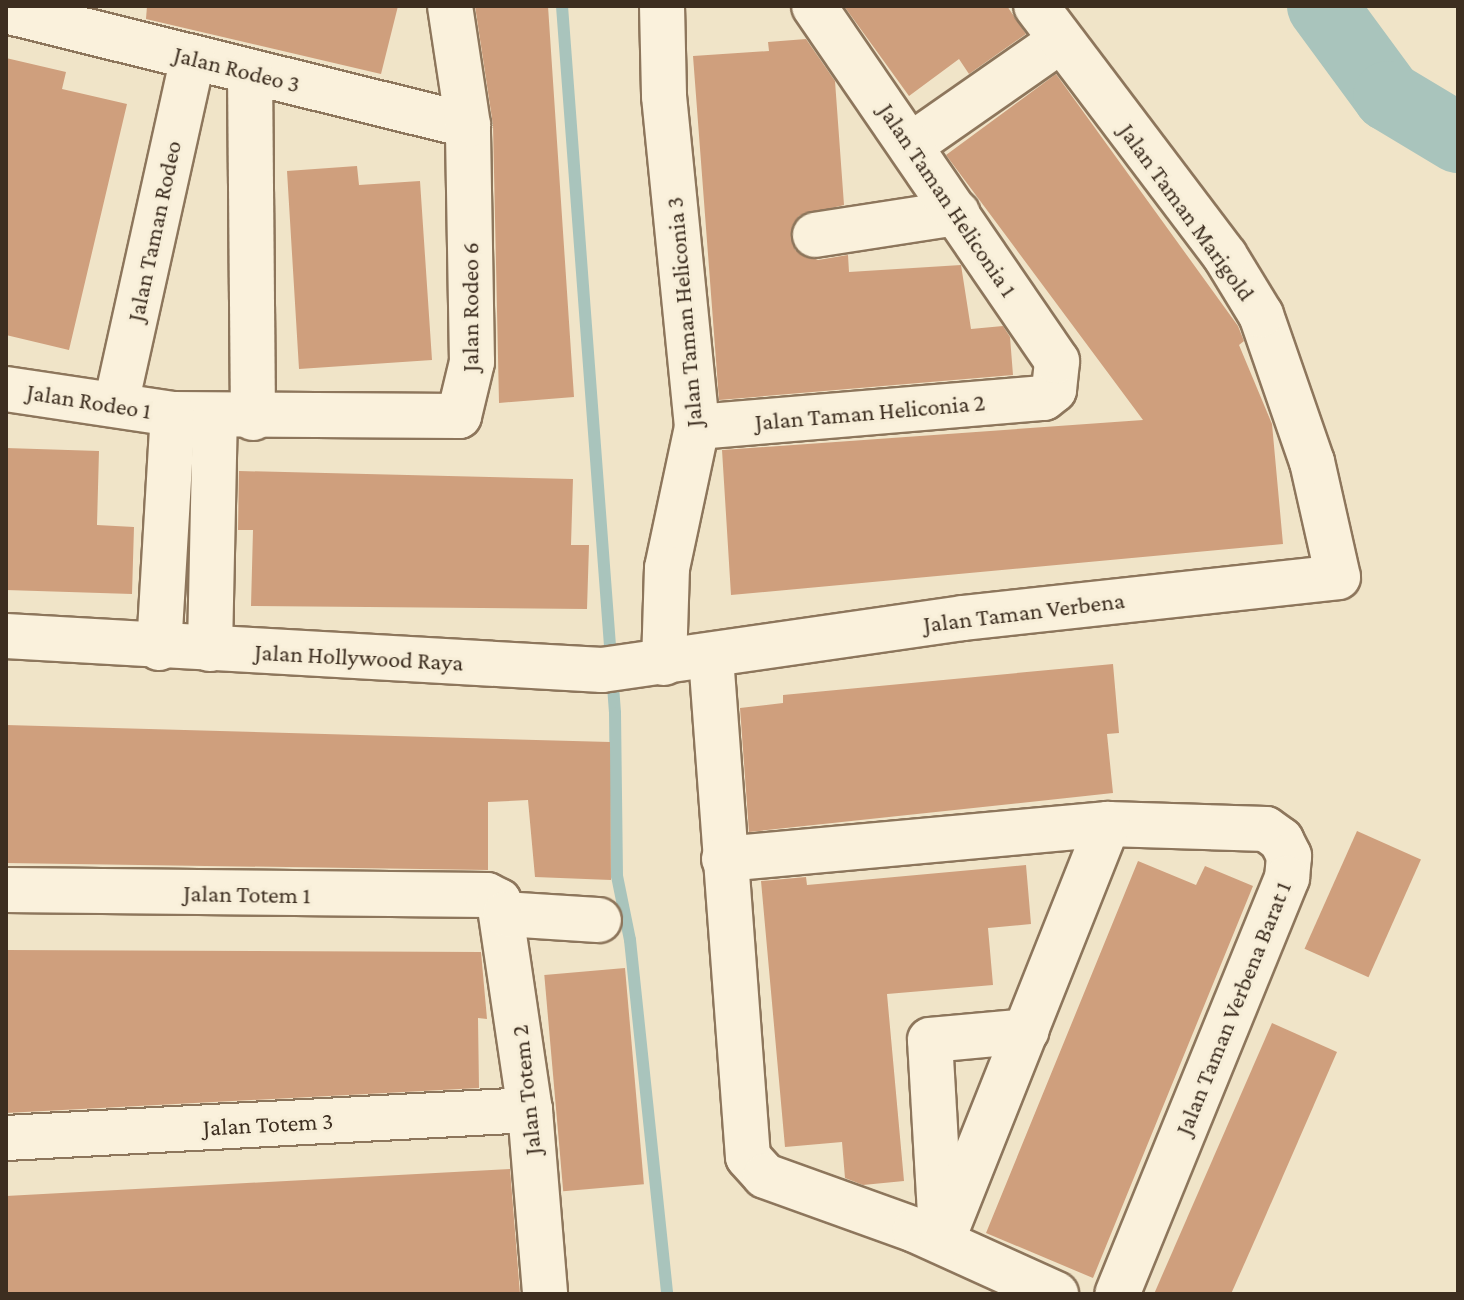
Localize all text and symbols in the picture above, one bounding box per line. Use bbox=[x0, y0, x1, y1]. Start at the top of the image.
street label: Jalan Rodeo 3 bbox=[171, 39, 303, 99]
street label: Jalan Taman Heliconia 1 bbox=[872, 98, 1024, 302]
street label: Jalan Taman Marigold bbox=[1113, 118, 1261, 306]
street label: Jalan Taman Rodeo bbox=[121, 138, 187, 324]
street label: Jalan Taman Heliconia 3 bbox=[660, 196, 708, 428]
street label: Jalan Rodeo 6 bbox=[456, 242, 484, 372]
street label: Jalan Rodeo 1 bbox=[25, 377, 153, 425]
street label: Jalan Taman Heliconia 2 bbox=[754, 388, 986, 436]
street label: Jalan Taman Verbena bbox=[922, 585, 1126, 639]
street label: Jalan Hollywood Raya bbox=[254, 637, 464, 677]
street label: Jalan Taman Verbena Barat 1 bbox=[1169, 877, 1297, 1139]
street label: Jalan Totem 1 bbox=[183, 878, 311, 910]
street label: Jalan Totem 2 bbox=[505, 1024, 547, 1156]
street label: Jalan Totem 3 bbox=[202, 1106, 334, 1142]

